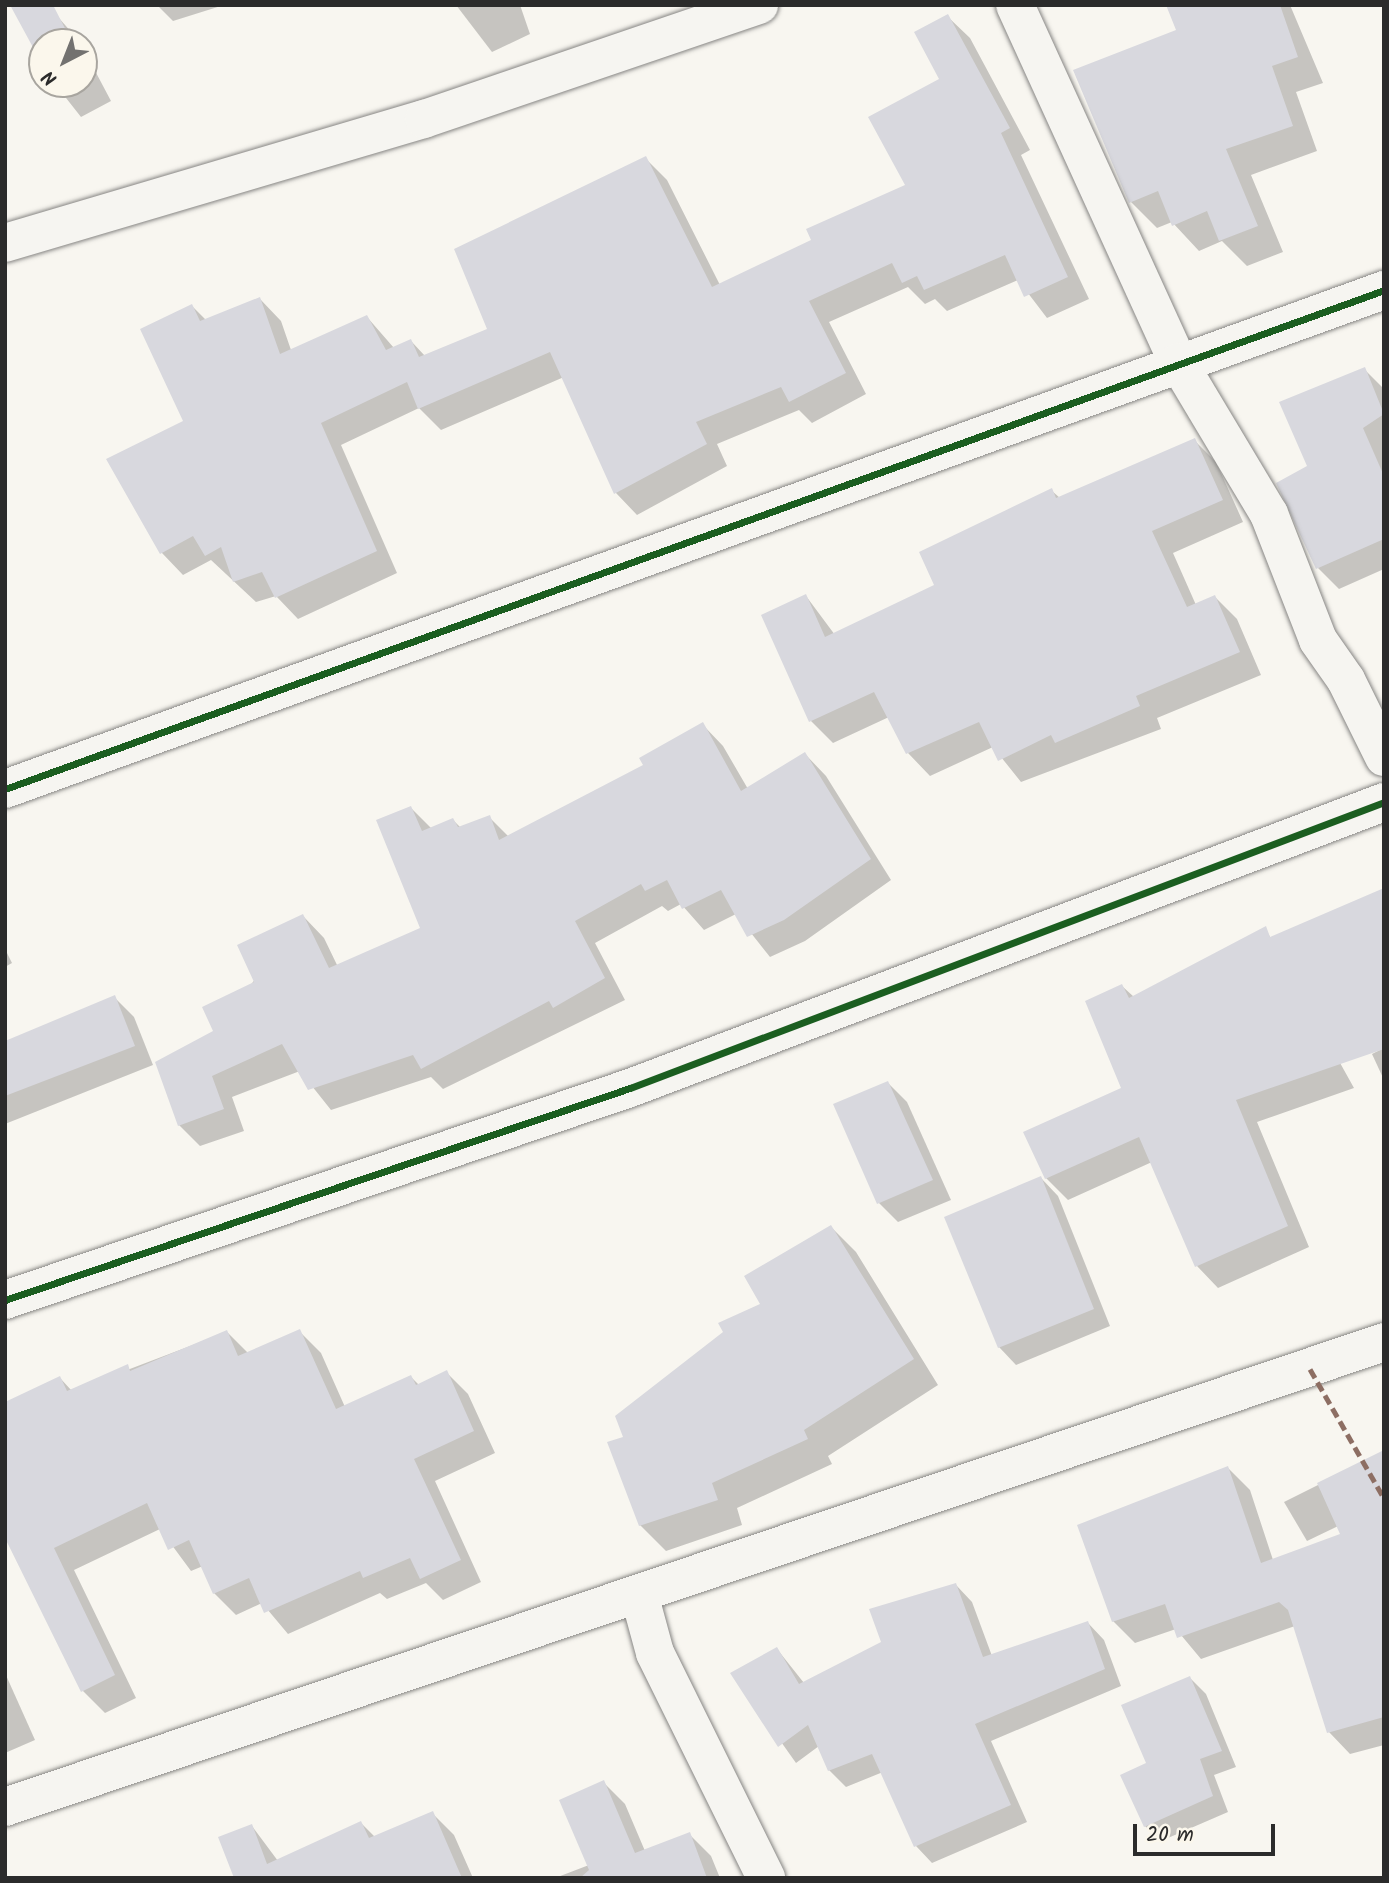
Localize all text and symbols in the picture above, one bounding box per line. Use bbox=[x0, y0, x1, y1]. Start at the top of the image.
north arrow bbox=[28, 28, 98, 98]
text: N bbox=[36, 62, 65, 92]
scale bar bbox=[1137, 1810, 1279, 1854]
text: 20 m bbox=[1146, 1819, 1194, 1852]

